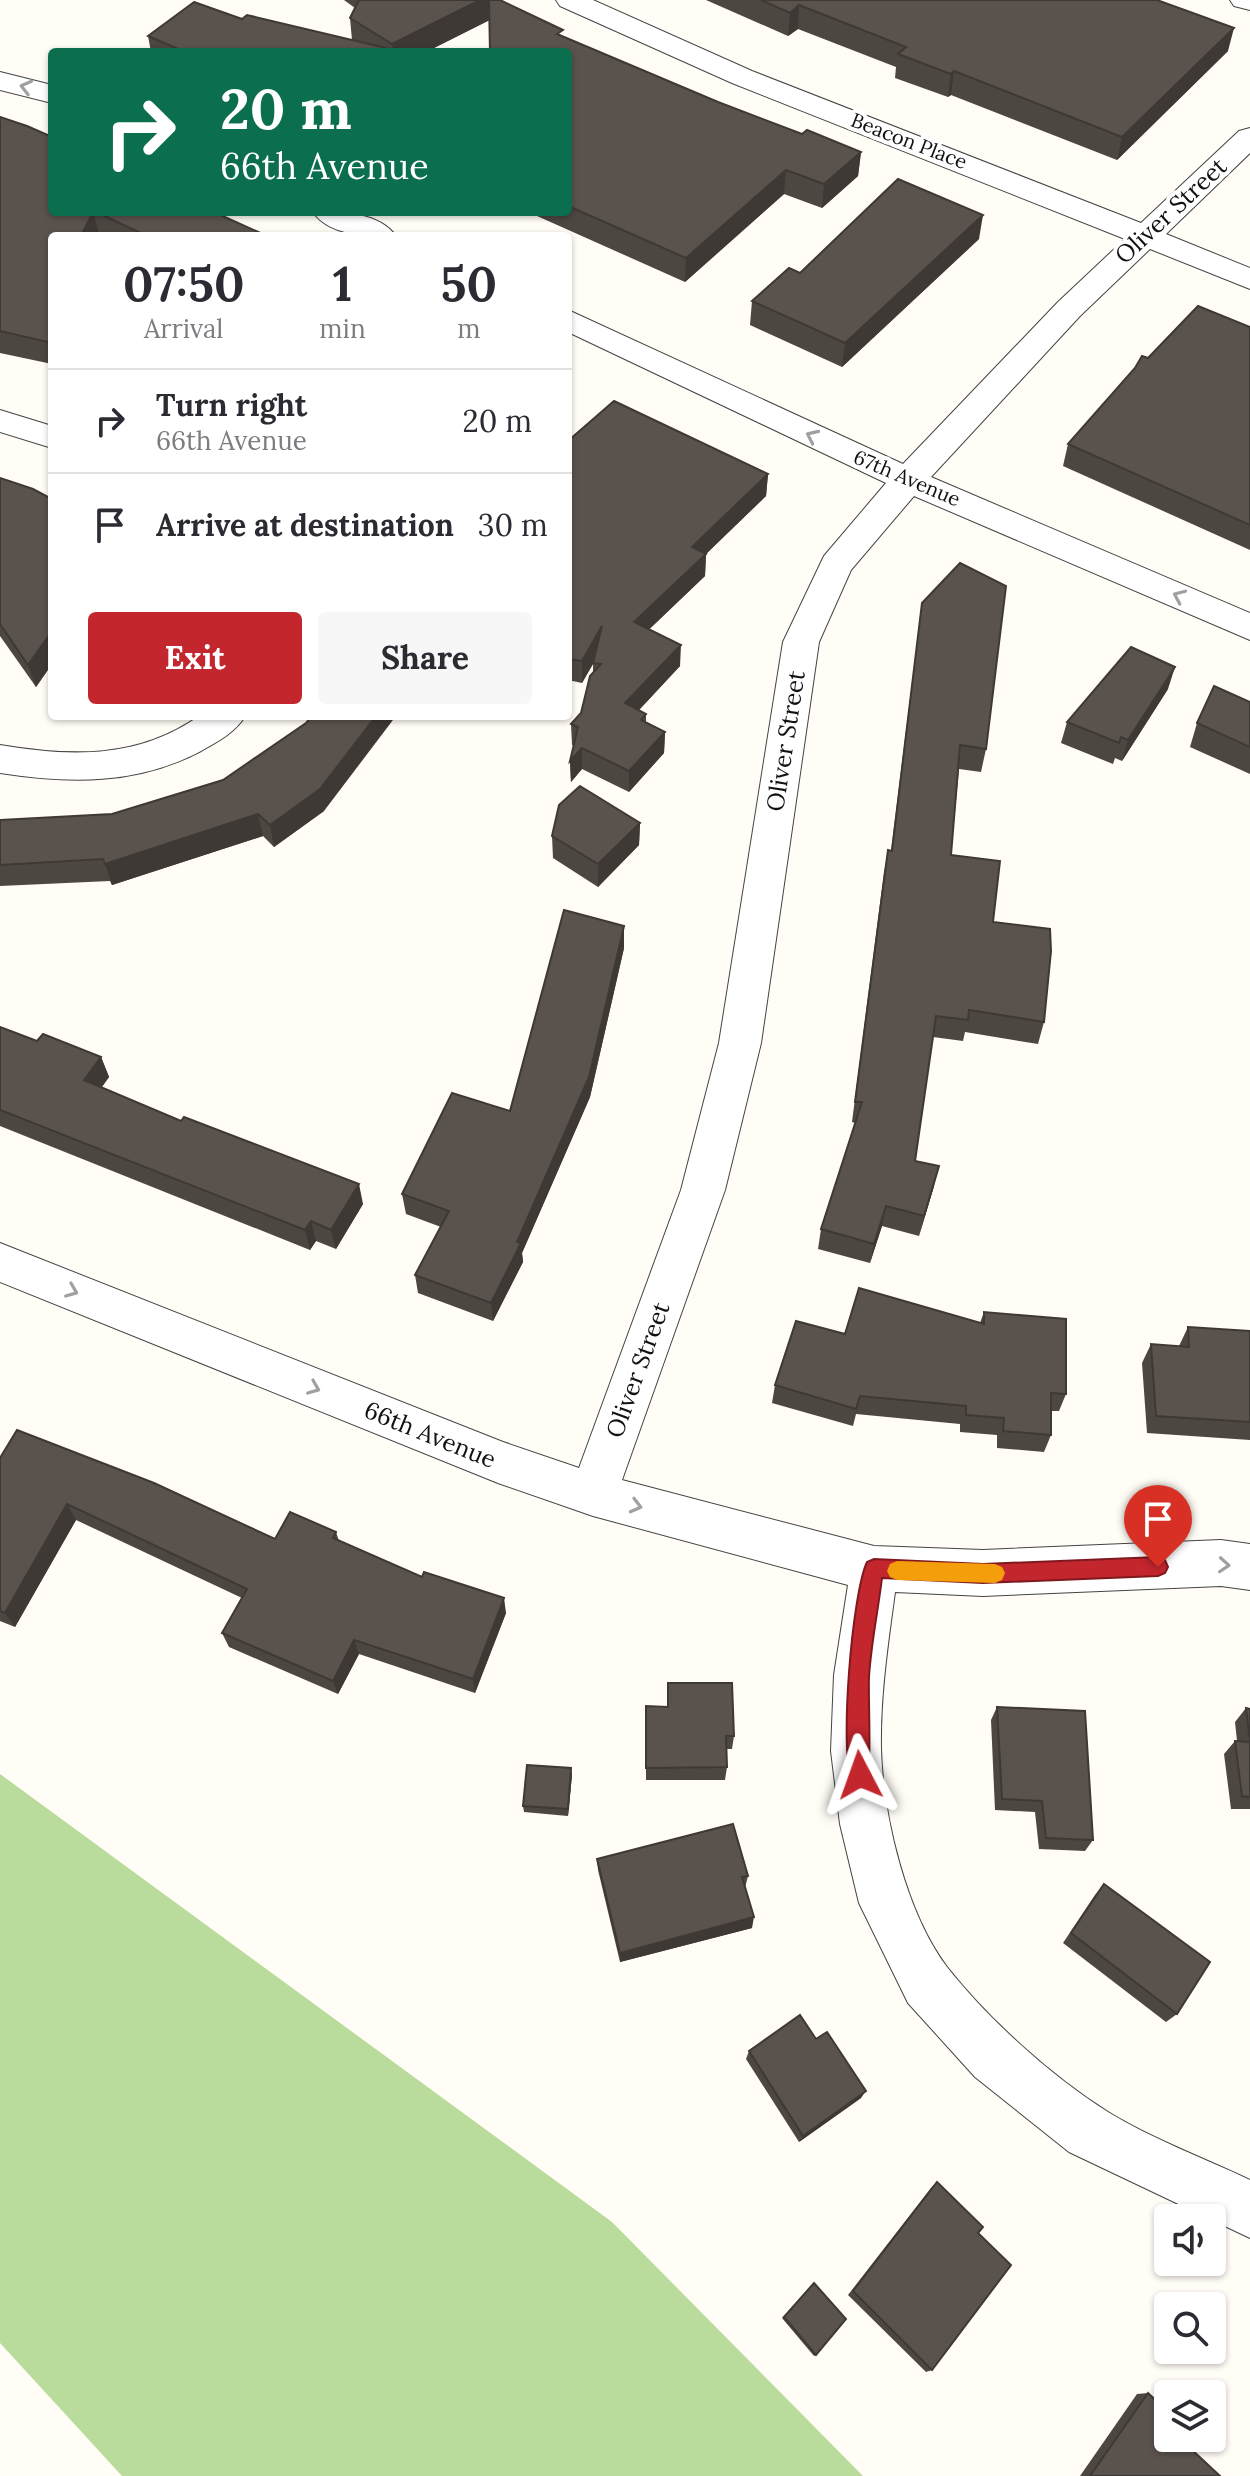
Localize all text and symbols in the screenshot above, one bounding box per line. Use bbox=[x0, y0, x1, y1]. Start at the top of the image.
text: 20 m bbox=[220, 73, 352, 144]
one-way arrow bbox=[20, 80, 33, 97]
icon: right bbox=[88, 80, 192, 184]
street label: Beacon Place bbox=[848, 107, 971, 174]
text: 66th Avenue bbox=[220, 143, 429, 189]
street label: Oliver Street bbox=[1108, 150, 1234, 270]
text: 07:50 bbox=[123, 253, 244, 314]
text: 1 bbox=[333, 253, 352, 314]
text: 50 bbox=[441, 253, 497, 314]
text: Arrival bbox=[144, 312, 223, 345]
text: min bbox=[319, 312, 366, 345]
text: m bbox=[457, 312, 480, 345]
text: Turn right bbox=[156, 386, 307, 424]
icon: right bbox=[88, 399, 132, 443]
text: 20 m bbox=[463, 402, 532, 440]
text: 66th Avenue bbox=[156, 424, 307, 457]
one-way arrow bbox=[806, 430, 820, 446]
street label: 67th Avenue bbox=[850, 444, 964, 511]
icon: arrive bbox=[88, 503, 132, 547]
text: Arrive at destination bbox=[156, 506, 454, 544]
text: 30 m bbox=[478, 506, 548, 544]
one-way arrow bbox=[1173, 589, 1187, 605]
button: Exit bbox=[88, 612, 302, 704]
button: Share bbox=[318, 612, 532, 704]
street label: Oliver Street bbox=[759, 668, 812, 814]
one-way arrow bbox=[64, 1281, 78, 1298]
street label: Oliver Street bbox=[599, 1297, 677, 1442]
one-way arrow bbox=[306, 1378, 320, 1395]
street label: 66th Avenue bbox=[360, 1394, 501, 1475]
pin bbox=[1124, 1485, 1192, 1567]
one-way arrow bbox=[629, 1496, 643, 1513]
icon: arrive bbox=[1136, 1497, 1180, 1541]
one-way arrow bbox=[1218, 1556, 1231, 1573]
position arrow bbox=[818, 1733, 902, 1817]
map controls bbox=[1154, 2204, 1226, 2452]
button: sound bbox=[1154, 2204, 1226, 2276]
button: search bbox=[1154, 2292, 1226, 2364]
button: layers bbox=[1154, 2380, 1226, 2452]

